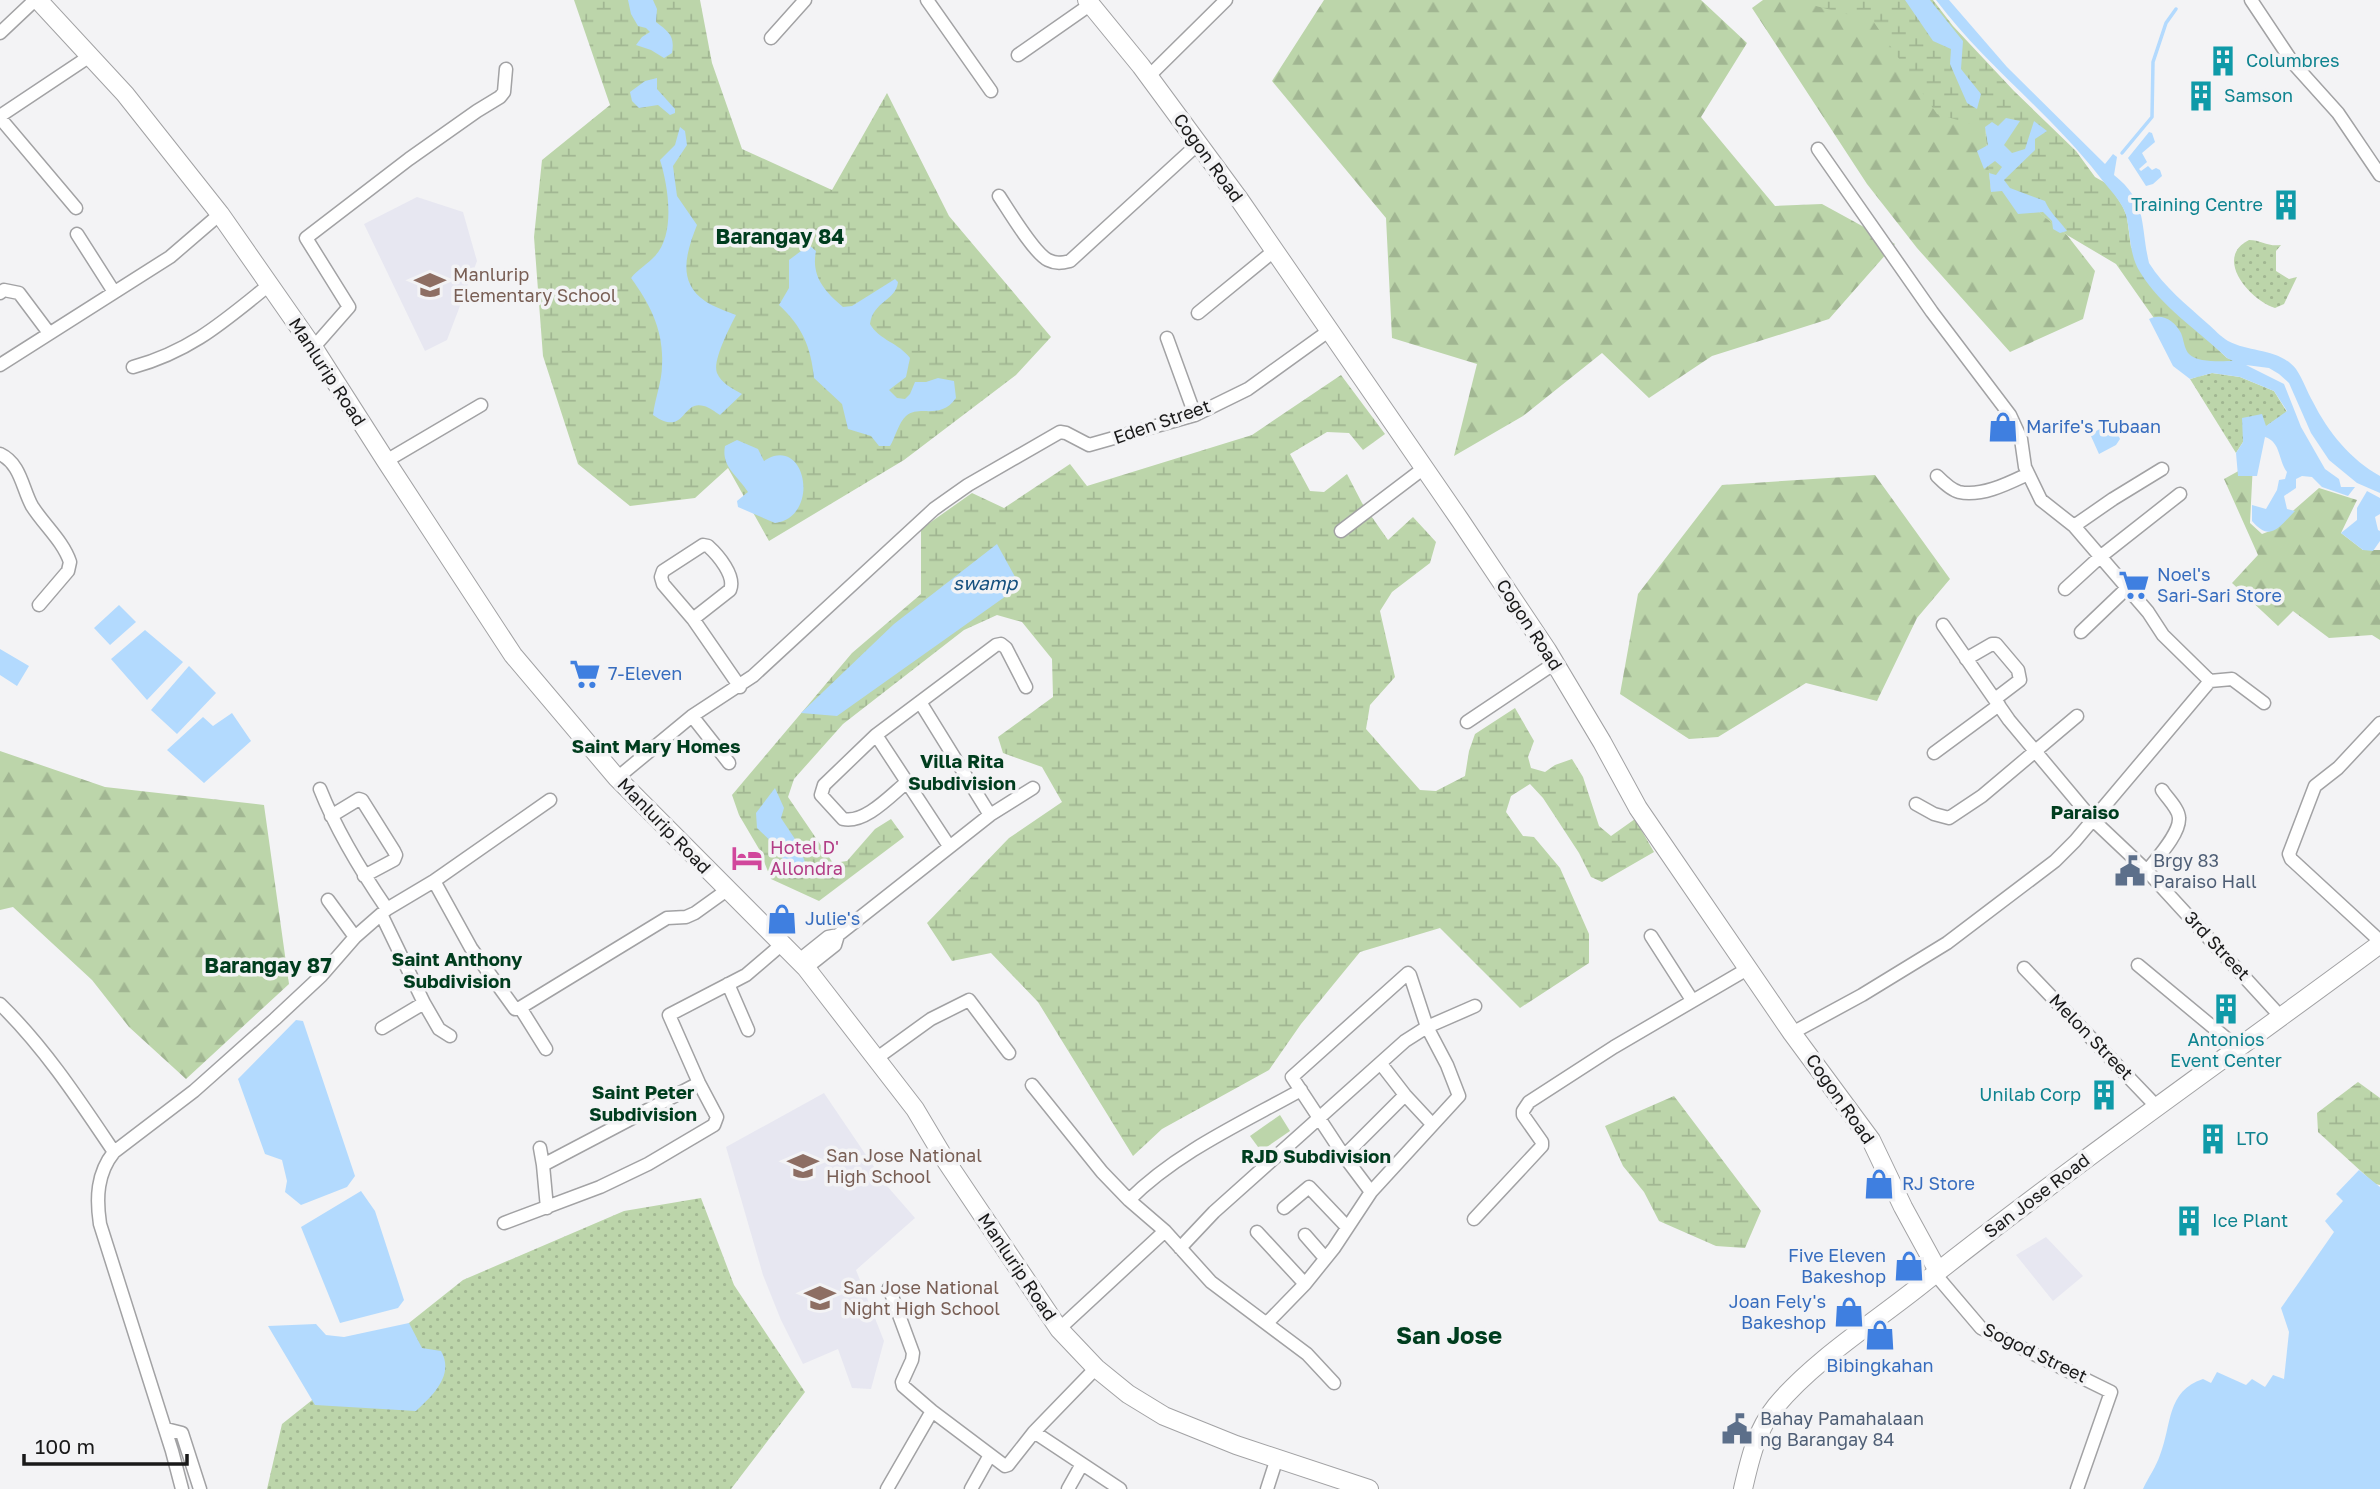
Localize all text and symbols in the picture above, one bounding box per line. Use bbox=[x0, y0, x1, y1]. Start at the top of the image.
building icon: Columbres bbox=[2206, 44, 2240, 78]
place label: Columbres bbox=[2246, 49, 2340, 71]
building icon: Samson bbox=[2184, 79, 2218, 113]
place label: Samson bbox=[2224, 84, 2293, 106]
street label: Cogon Road bbox=[1169, 109, 1248, 206]
building icon: Training Centre bbox=[2269, 188, 2303, 222]
place label: Training Centre bbox=[2131, 193, 2263, 215]
district label: Barangay 84 bbox=[716, 223, 844, 249]
place label: Manlurip Elementary School bbox=[453, 263, 617, 306]
school or university icon: Manlurip Elementary School bbox=[413, 268, 447, 302]
street label: Manlurip Road bbox=[285, 313, 371, 430]
street label: Eden Street bbox=[1110, 394, 1213, 448]
shop icon: Marife's Tubaan bbox=[1986, 410, 2020, 444]
place label: Marife's Tubaan bbox=[2026, 415, 2161, 437]
place label: Noel's Sari-Sari Store bbox=[2157, 563, 2282, 606]
supermarket icon: Noel's Sari-Sari Store bbox=[2117, 568, 2151, 602]
water label: swamp bbox=[953, 571, 1018, 594]
street label: Cogon Road bbox=[1492, 575, 1568, 674]
supermarket icon: 7-Eleven bbox=[568, 657, 602, 691]
place label: 7-Eleven bbox=[608, 662, 682, 684]
district label: Saint Mary Homes bbox=[571, 734, 741, 757]
district label: Villa Rita Subdivision bbox=[908, 749, 1016, 794]
street label: Manlurip Road bbox=[613, 773, 716, 878]
district label: Paraiso bbox=[2051, 800, 2119, 823]
place label: Hotel D' Allondra bbox=[770, 836, 843, 879]
hotel icon: Hotel D' Allondra bbox=[730, 841, 764, 875]
place label: Brgy 83 Paraiso Hall bbox=[2153, 849, 2257, 892]
public building icon: Brgy 83 Paraiso Hall bbox=[2113, 854, 2147, 888]
shop icon: Julie's bbox=[765, 902, 799, 936]
street label: 3rd Street bbox=[2180, 906, 2255, 984]
place label: Julie's bbox=[805, 907, 860, 929]
district label: Saint Anthony Subdivision bbox=[392, 947, 523, 992]
district label: Barangay 87 bbox=[204, 952, 332, 978]
street label: Melon Street bbox=[2045, 989, 2138, 1084]
building icon: Antonios Event Center bbox=[2209, 992, 2243, 1026]
place label: Antonios Event Center bbox=[2170, 1028, 2282, 1071]
street label: Cogon Road bbox=[1802, 1049, 1880, 1148]
building icon: Unilab Corp bbox=[2087, 1078, 2121, 1112]
district label: Saint Peter Subdivision bbox=[589, 1080, 697, 1125]
place label: Unilab Corp bbox=[1979, 1083, 2081, 1105]
building icon: LTO bbox=[2196, 1122, 2230, 1156]
place label: LTO bbox=[2236, 1127, 2269, 1149]
place label: San Jose National High School bbox=[826, 1144, 982, 1187]
district label: RJD Subdivision bbox=[1241, 1144, 1391, 1167]
street label: San Jose Road bbox=[1979, 1148, 2094, 1242]
school or university icon: San Jose National High School bbox=[786, 1149, 820, 1183]
shop icon: RJ Store bbox=[1862, 1167, 1896, 1201]
place label: RJ Store bbox=[1902, 1172, 1975, 1194]
building icon: Ice Plant bbox=[2172, 1204, 2206, 1238]
street label: Manlurip Road bbox=[974, 1209, 1062, 1324]
place label: Ice Plant bbox=[2212, 1209, 2288, 1231]
place label: Five Eleven Bakeshop bbox=[1788, 1244, 1886, 1287]
shop icon: Five Eleven Bakeshop bbox=[1892, 1249, 1926, 1283]
place label: San Jose National Night High School bbox=[843, 1276, 1000, 1319]
school or university icon: San Jose National Night High School bbox=[803, 1281, 837, 1315]
place label: Joan Fely's Bakeshop bbox=[1729, 1290, 1826, 1333]
shop icon: Joan Fely's Bakeshop bbox=[1832, 1295, 1866, 1329]
street label: Sogod Street bbox=[1980, 1317, 2091, 1387]
shop icon: Bibingkahan bbox=[1863, 1318, 1897, 1352]
district label: San Jose bbox=[1396, 1320, 1502, 1349]
place label: Bibingkahan bbox=[1826, 1354, 1934, 1376]
place label: Bahay Pamahalaan ng Barangay 84 bbox=[1760, 1407, 1924, 1450]
public building icon: Bahay Pamahalaan ng Barangay 84 bbox=[1720, 1412, 1754, 1446]
scale bar bbox=[24, 1422, 187, 1466]
text: 100 m bbox=[35, 1433, 95, 1459]

